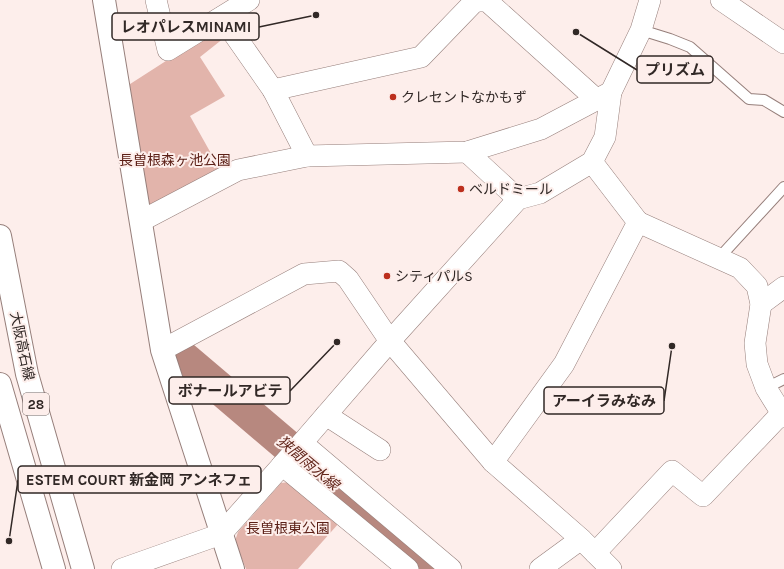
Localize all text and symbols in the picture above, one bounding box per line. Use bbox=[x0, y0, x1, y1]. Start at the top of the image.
callout: レオパレスMINAMI bbox=[112, 13, 259, 40]
text: レオパレスMINAMI bbox=[121, 18, 251, 36]
callout: プリズム bbox=[637, 56, 713, 83]
text: プリズム bbox=[645, 61, 705, 79]
place label: クレセントなかもず bbox=[401, 89, 527, 106]
marker: クレセントなかもず bbox=[388, 92, 398, 102]
park label: 長曽根森ヶ池公園 bbox=[119, 152, 231, 169]
place label: ベルドミール bbox=[469, 181, 553, 198]
marker: ベルドミール bbox=[456, 184, 466, 194]
place label: シティパルS bbox=[395, 268, 473, 285]
marker: シティパルS bbox=[382, 271, 392, 281]
street label: 大阪高石線 bbox=[6, 310, 38, 382]
callout: ボナールアビテ bbox=[169, 377, 290, 404]
text: ボナールアビテ bbox=[177, 382, 283, 400]
callout: アーイラみなみ bbox=[544, 387, 664, 414]
text: アーイラみなみ bbox=[552, 392, 656, 410]
road number: 28 bbox=[23, 393, 49, 415]
water label: 狭間雨水線 bbox=[273, 432, 344, 495]
callout: ESTEM COURT 新金岡 アンネフェ bbox=[18, 466, 261, 493]
text: ESTEM COURT 新金岡 アンネフェ bbox=[26, 471, 252, 489]
park label: 長曽根東公園 bbox=[246, 520, 330, 537]

